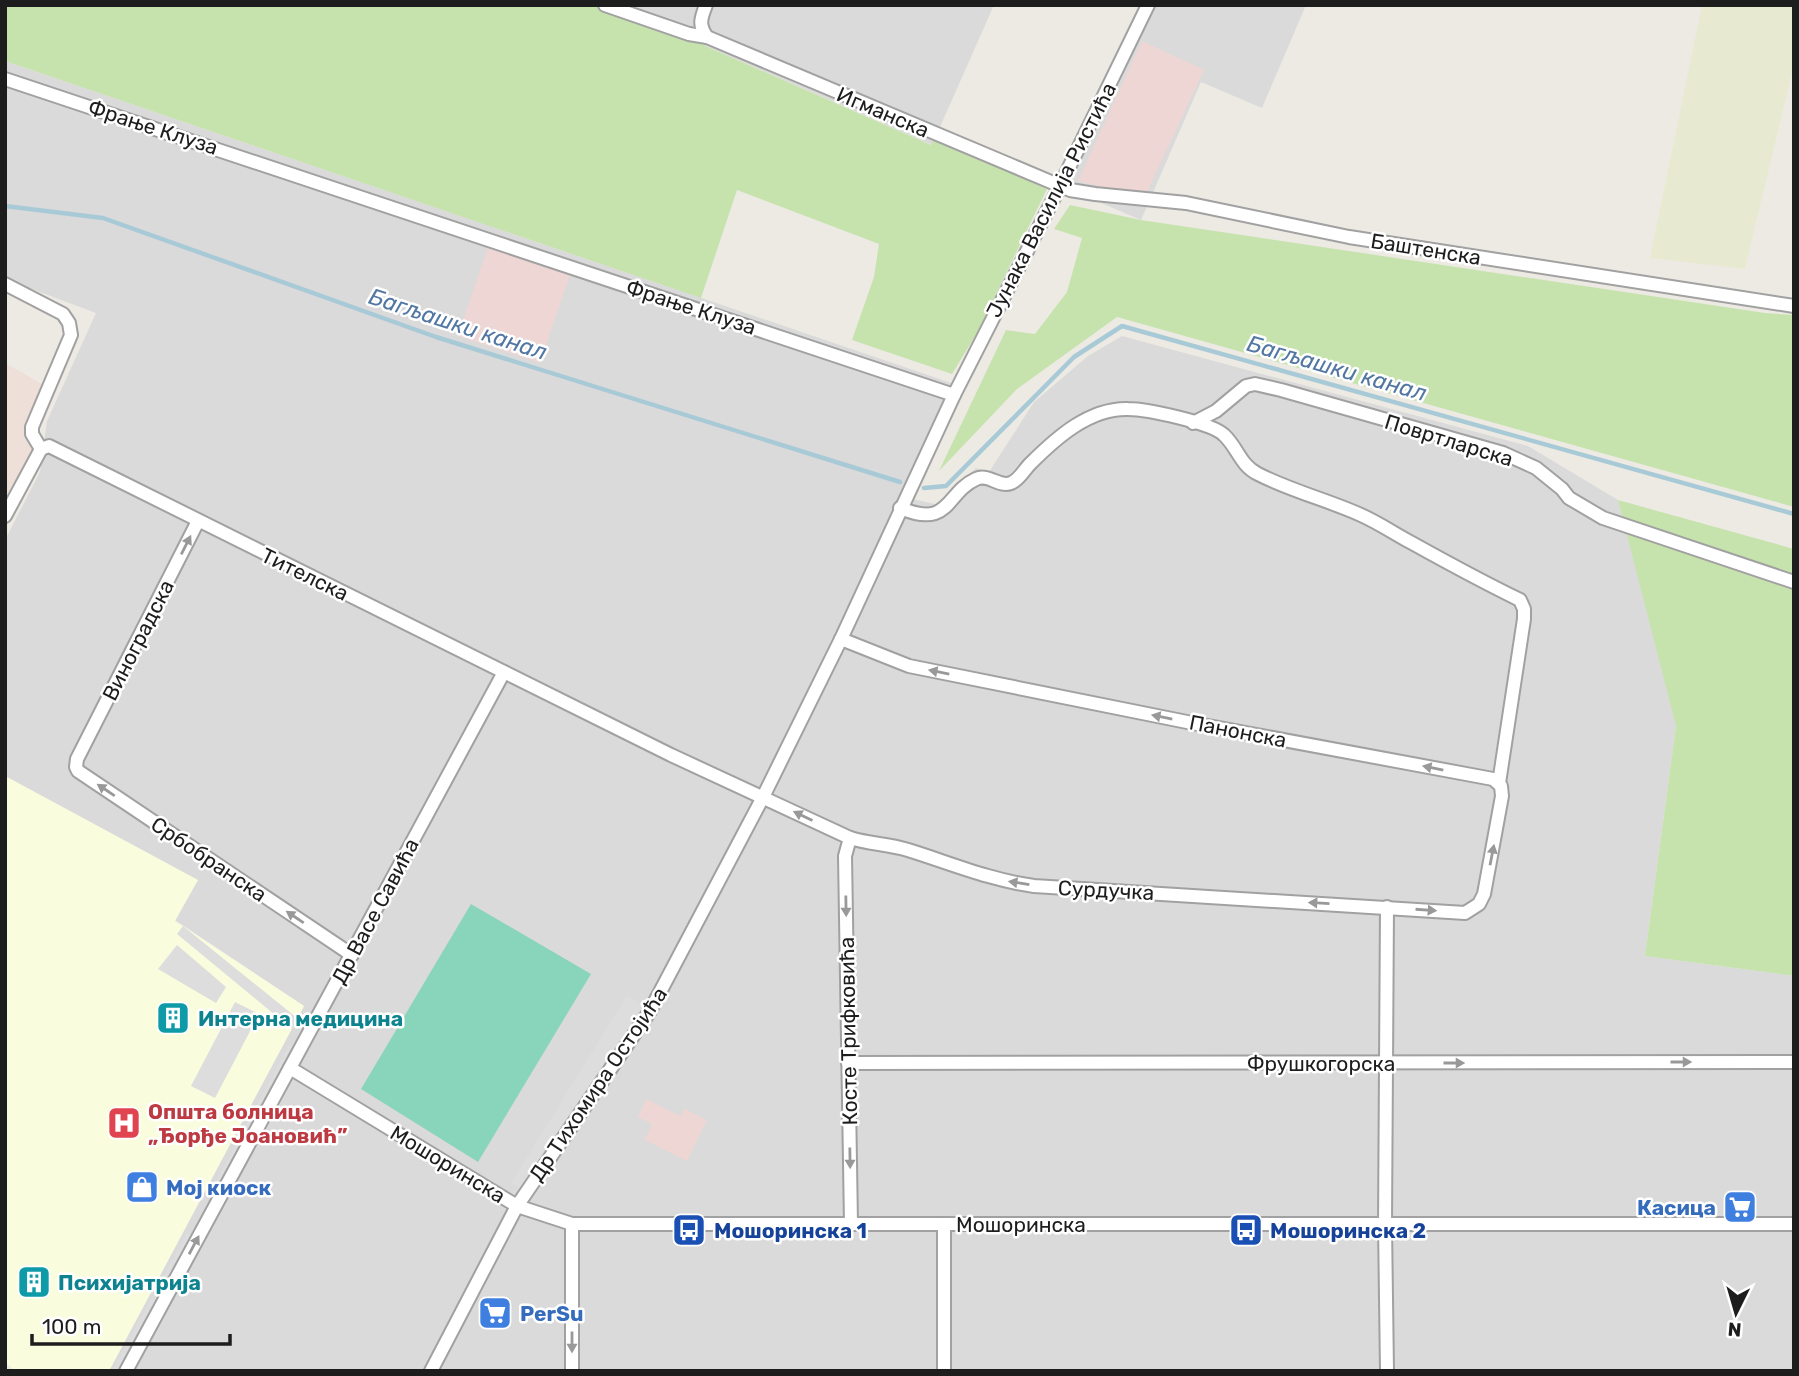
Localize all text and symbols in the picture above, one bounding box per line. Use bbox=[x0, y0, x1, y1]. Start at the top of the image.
street label: Јунака Василија Ристића bbox=[981, 78, 1121, 322]
street label: Игманска bbox=[833, 81, 933, 143]
street label: Фрање Клуза bbox=[85, 94, 221, 160]
street label: Баштенска bbox=[1369, 228, 1483, 270]
street label: Фрање Клуза bbox=[623, 274, 759, 340]
water label: Багљашки канал bbox=[366, 282, 550, 366]
water label: Багљашки канал bbox=[1244, 329, 1430, 407]
street label: Повртларска bbox=[1382, 409, 1516, 471]
one-way arrow bbox=[180, 535, 192, 555]
street label: Тителска bbox=[257, 542, 353, 606]
street label: Виноградска bbox=[97, 576, 179, 704]
one-way arrow bbox=[928, 666, 950, 677]
street label: Панонска bbox=[1187, 709, 1289, 753]
one-way arrow bbox=[1151, 711, 1173, 722]
one-way arrow bbox=[1422, 762, 1444, 773]
one-way arrow bbox=[97, 783, 115, 797]
one-way arrow bbox=[793, 810, 813, 822]
street label: Србобранска bbox=[146, 811, 272, 907]
street label: Др Васе Савића bbox=[326, 834, 424, 988]
one-way arrow bbox=[1487, 844, 1498, 866]
street label: Сурдучка bbox=[1057, 875, 1155, 905]
one-way arrow bbox=[1008, 877, 1030, 888]
one-way arrow bbox=[840, 895, 852, 917]
one-way arrow bbox=[1308, 897, 1330, 908]
one-way arrow bbox=[1415, 905, 1437, 916]
one-way arrow bbox=[286, 910, 304, 924]
street label: Косте Трифковића bbox=[834, 937, 862, 1125]
street label: Др Тихомира Остојића bbox=[524, 982, 672, 1186]
building icon: Интерна медицина bbox=[154, 999, 192, 1037]
place label: Интерна медицина bbox=[198, 1006, 403, 1031]
street label: Фрушкогорска bbox=[1247, 1051, 1395, 1076]
one-way arrow bbox=[1671, 1056, 1693, 1068]
one-way arrow bbox=[1443, 1057, 1465, 1069]
place label: Општа болница „Ђорђе Јоановић” bbox=[148, 1099, 347, 1148]
hospital icon: Општа болница „Ђорђе Јоановић” bbox=[105, 1104, 143, 1142]
street label: Мошоринска bbox=[386, 1120, 510, 1208]
one-way arrow bbox=[844, 1147, 856, 1169]
shop icon: Мој киоск bbox=[123, 1168, 161, 1206]
place label: Мој киоск bbox=[166, 1175, 271, 1200]
supermarket icon: Касица bbox=[1721, 1188, 1759, 1226]
place label: Касица bbox=[1637, 1195, 1716, 1220]
bus stop icon: Мошоринска 1 bbox=[670, 1211, 708, 1249]
bus stop icon: Мошоринска 2 bbox=[1227, 1211, 1265, 1249]
street label: Мошоринска bbox=[956, 1212, 1086, 1237]
place label: Мошоринска 1 bbox=[714, 1218, 867, 1243]
place label: Мошоринска 2 bbox=[1270, 1218, 1426, 1243]
one-way arrow bbox=[188, 1235, 200, 1255]
building icon: Психијатрија bbox=[15, 1263, 53, 1301]
place label: Психијатрија bbox=[58, 1270, 201, 1295]
north arrow bbox=[1701, 1278, 1771, 1348]
supermarket icon: PerSu bbox=[476, 1294, 514, 1332]
place label: PerSu bbox=[520, 1301, 583, 1326]
scale bar bbox=[32, 1302, 229, 1346]
text: 100 m bbox=[42, 1314, 101, 1339]
text: N bbox=[1727, 1317, 1742, 1341]
one-way arrow bbox=[566, 1331, 578, 1353]

